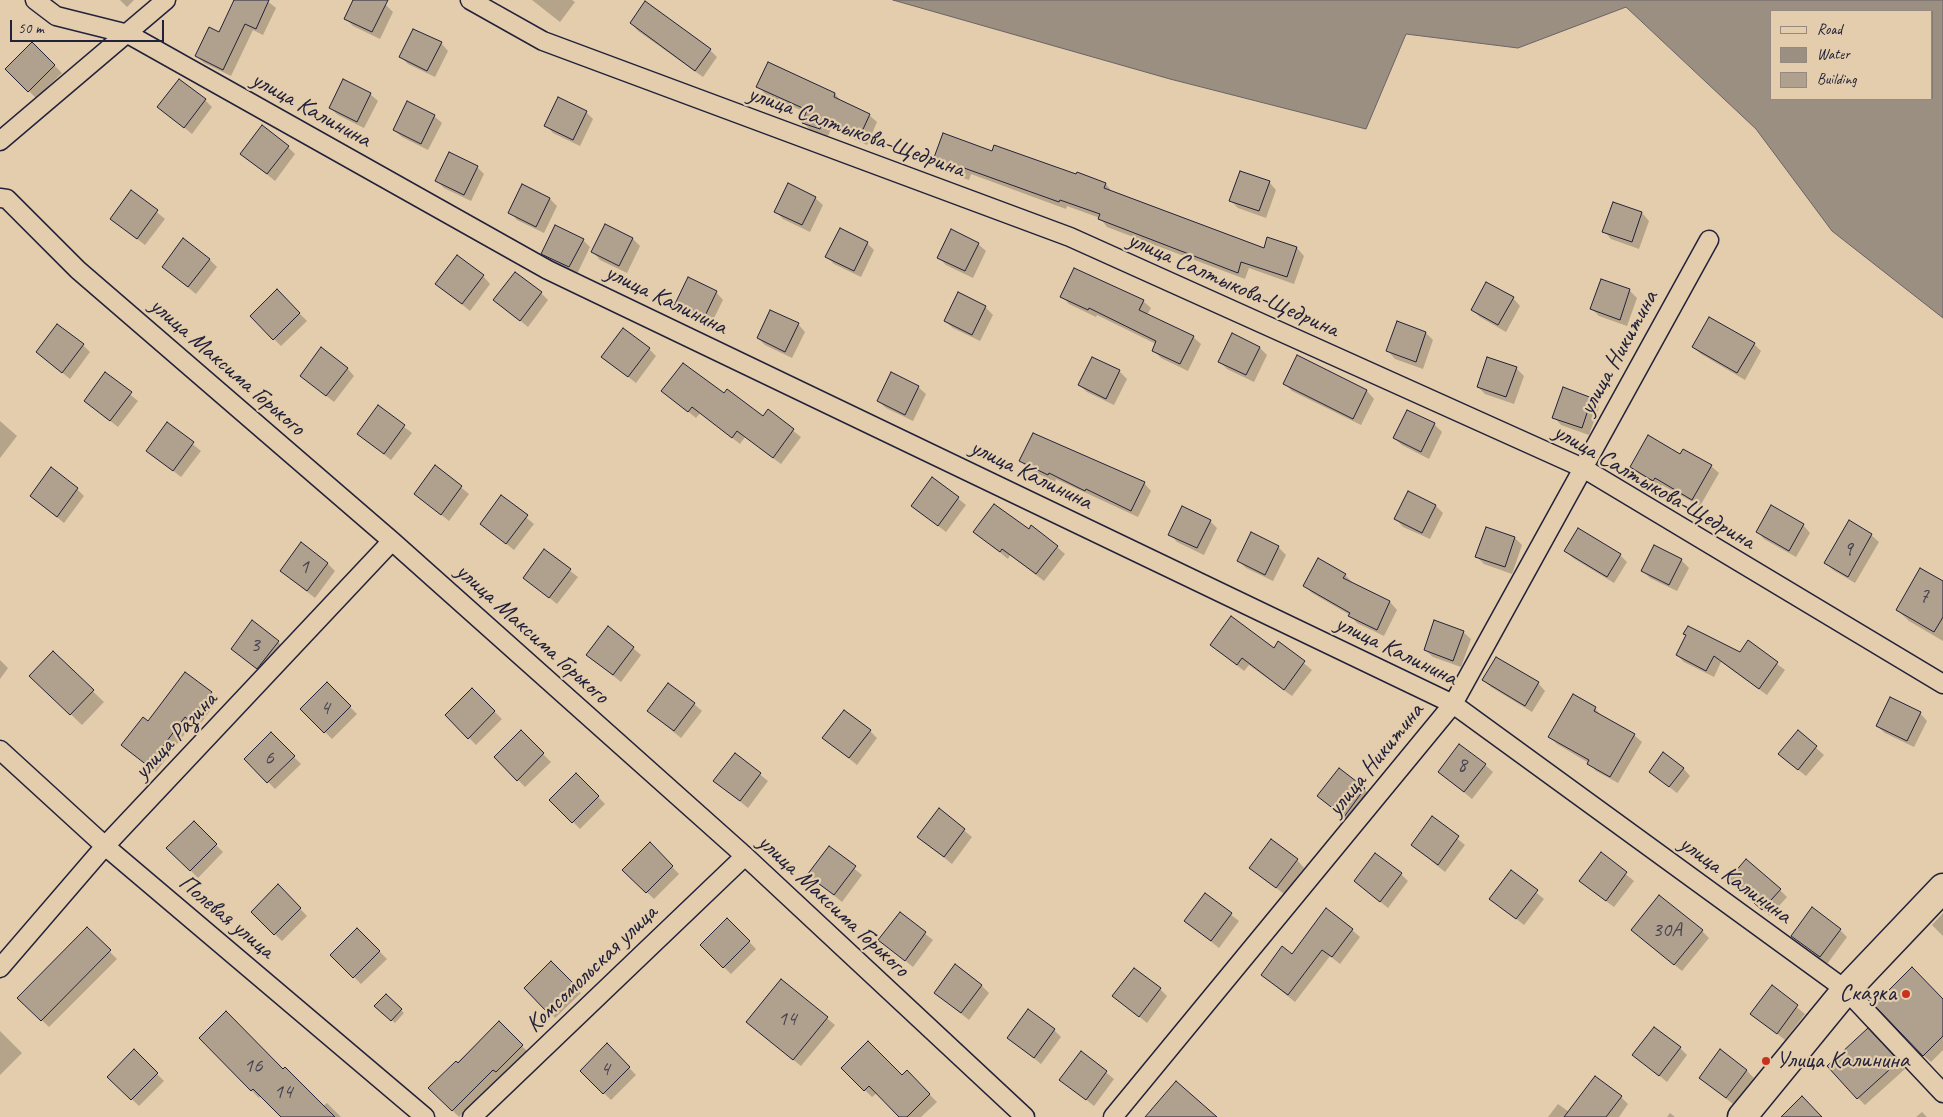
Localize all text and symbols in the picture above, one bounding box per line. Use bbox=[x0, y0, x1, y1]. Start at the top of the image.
scale bar bbox=[12, 10, 166, 42]
legend bbox=[1770, 10, 1933, 100]
text: 50 m bbox=[18, 19, 44, 38]
text: Road bbox=[1817, 20, 1842, 39]
text: Water bbox=[1817, 45, 1850, 64]
street label: улица Калинина bbox=[246, 65, 376, 155]
text: Building bbox=[1817, 70, 1856, 89]
street label: улица Салтыкова-Щедрина bbox=[744, 80, 968, 184]
street label: улица Салтыкова-Щедрина bbox=[1123, 226, 1343, 344]
street label: улица Калинина bbox=[600, 258, 732, 342]
street label: улица Никитина bbox=[1573, 286, 1665, 420]
street label: улица Максима Горького bbox=[143, 292, 311, 442]
street label: улица Салтыкова-Щедрина bbox=[1548, 418, 1760, 556]
street label: улица Калинина bbox=[965, 433, 1097, 517]
house number: 9 bbox=[1843, 536, 1853, 562]
house number: 1 bbox=[299, 554, 309, 580]
street label: улица Максима Горького bbox=[449, 557, 615, 711]
house number: 7 bbox=[1919, 583, 1929, 609]
street label: улица Калинина bbox=[1330, 609, 1462, 693]
house number: 3 bbox=[250, 632, 260, 658]
street label: улица Разина bbox=[128, 686, 224, 786]
house number: 4 bbox=[320, 695, 330, 721]
street label: улица Никитина bbox=[1322, 698, 1430, 822]
house number: 6 bbox=[264, 745, 274, 771]
house number: 8 bbox=[1457, 752, 1467, 778]
street label: улица Максима Горького bbox=[751, 828, 915, 984]
street label: улица Калинина bbox=[1673, 830, 1797, 930]
street label: Полевая улица bbox=[172, 869, 280, 965]
street label: Комсомольская улица bbox=[520, 899, 664, 1039]
house number: 30А bbox=[1652, 917, 1682, 943]
place label: Сказка bbox=[1839, 980, 1896, 1008]
marker: Сказка bbox=[1900, 988, 1912, 1000]
house number: 14 bbox=[778, 1006, 796, 1032]
place label: Улица Калинина bbox=[1776, 1047, 1909, 1075]
house number: 16 bbox=[244, 1053, 262, 1079]
marker: Улица Калинина bbox=[1760, 1055, 1772, 1067]
house number: 4 bbox=[600, 1056, 610, 1082]
house number: 14 bbox=[274, 1079, 292, 1105]

